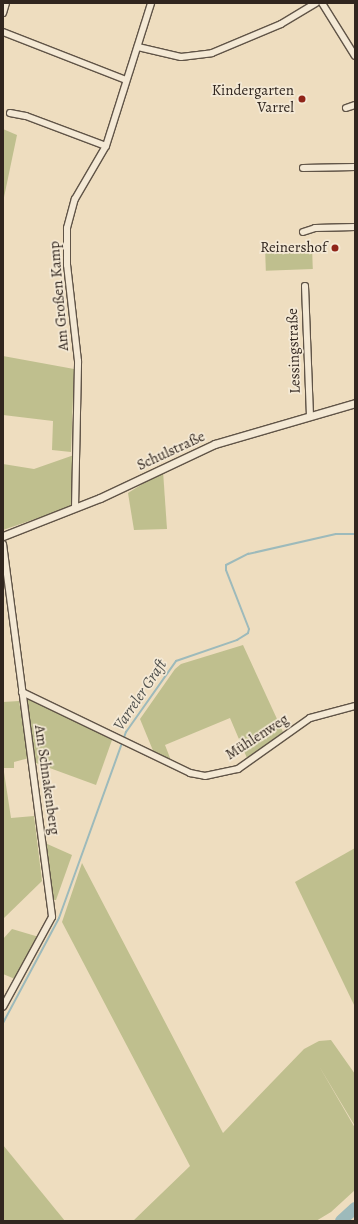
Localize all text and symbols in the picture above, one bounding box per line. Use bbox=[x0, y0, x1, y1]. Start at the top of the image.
place label: Kindergarten Varrel bbox=[212, 81, 294, 116]
marker: Kindergarten Varrel bbox=[297, 94, 307, 104]
place label: Reinershof bbox=[260, 239, 327, 257]
street label: Am Großen Kamp bbox=[45, 240, 73, 352]
marker: Reinershof bbox=[330, 243, 340, 253]
street label: Lessingstraße bbox=[284, 308, 304, 394]
street label: Schulstraße bbox=[134, 427, 208, 475]
water label: Varreler Graft bbox=[109, 656, 171, 734]
street label: Mühlenweg bbox=[222, 710, 292, 764]
street label: Am Schnakenberg bbox=[30, 724, 64, 836]

